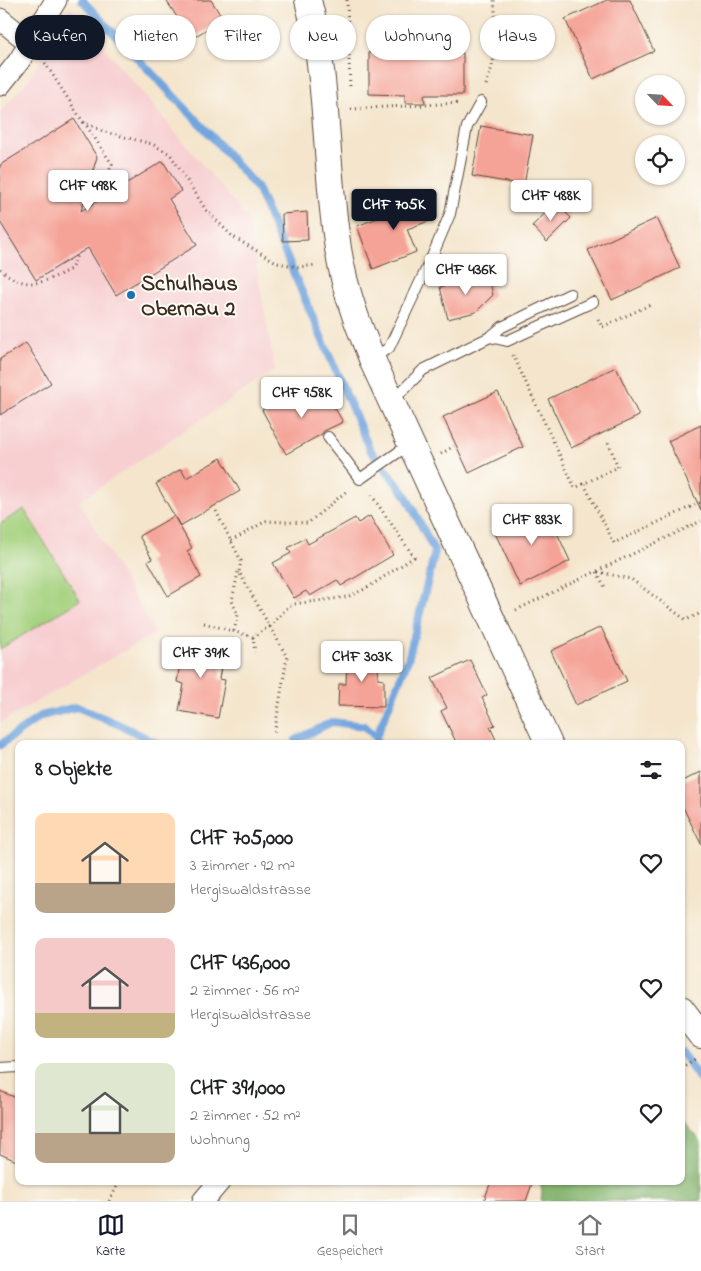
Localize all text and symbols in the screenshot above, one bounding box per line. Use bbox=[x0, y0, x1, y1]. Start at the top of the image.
chip: Kaufen bbox=[15, 15, 105, 60]
chip: Mieten bbox=[115, 15, 196, 60]
chip: Filter bbox=[206, 15, 280, 60]
chip: Neu bbox=[290, 15, 356, 60]
chip: Wohnung bbox=[366, 15, 470, 60]
chip: Haus bbox=[480, 15, 555, 60]
north arrow bbox=[635, 75, 685, 125]
map controls bbox=[635, 75, 685, 185]
button: locate bbox=[635, 135, 685, 185]
pin: CHF 498K bbox=[36, 170, 140, 212]
text: CHF 498K bbox=[59, 174, 117, 198]
pin: CHF 488K bbox=[499, 180, 603, 222]
text: CHF 488K bbox=[522, 184, 580, 208]
pin: CHF 705K bbox=[342, 188, 446, 231]
text: CHF 705K bbox=[363, 193, 425, 217]
pin: CHF 436K bbox=[414, 254, 518, 296]
text: CHF 436K bbox=[436, 258, 496, 282]
place label: Schulhaus Obernau 2 bbox=[141, 269, 238, 326]
marker: Schulhaus Obernau 2 bbox=[125, 289, 137, 301]
pin: CHF 958K bbox=[250, 376, 354, 419]
text: CHF 958K bbox=[272, 381, 332, 405]
pin: CHF 883K bbox=[480, 504, 584, 546]
text: CHF 883K bbox=[503, 508, 561, 532]
pin: CHF 391K bbox=[149, 636, 253, 679]
pin: CHF 303K bbox=[310, 640, 414, 683]
text: CHF 391K bbox=[173, 641, 229, 665]
text: CHF 303K bbox=[332, 645, 392, 669]
text: 8 Objekte bbox=[35, 755, 112, 785]
icon: filters bbox=[637, 756, 665, 784]
text: CHF 705,000 bbox=[190, 824, 293, 854]
icon: home bbox=[75, 833, 135, 893]
icon: heart bbox=[637, 849, 665, 877]
text: 3 Zimmer · 92 m² bbox=[190, 854, 295, 878]
text: Hergiswaldstrasse bbox=[190, 878, 311, 902]
text: CHF 436,000 bbox=[190, 949, 290, 979]
icon: home bbox=[75, 958, 135, 1018]
icon: heart bbox=[637, 974, 665, 1002]
text: 2 Zimmer · 56 m² bbox=[190, 979, 300, 1003]
text: Hergiswaldstrasse bbox=[190, 1003, 311, 1027]
text: CHF 391,000 bbox=[190, 1074, 285, 1104]
icon: home bbox=[75, 1083, 135, 1143]
icon: heart bbox=[637, 1099, 665, 1127]
text: 2 Zimmer · 52 m² bbox=[190, 1104, 301, 1128]
text: Wohnung bbox=[190, 1128, 250, 1152]
tab: Karte bbox=[96, 1211, 125, 1262]
tab: Gespeichert bbox=[317, 1211, 384, 1262]
tab: Start bbox=[575, 1211, 605, 1262]

